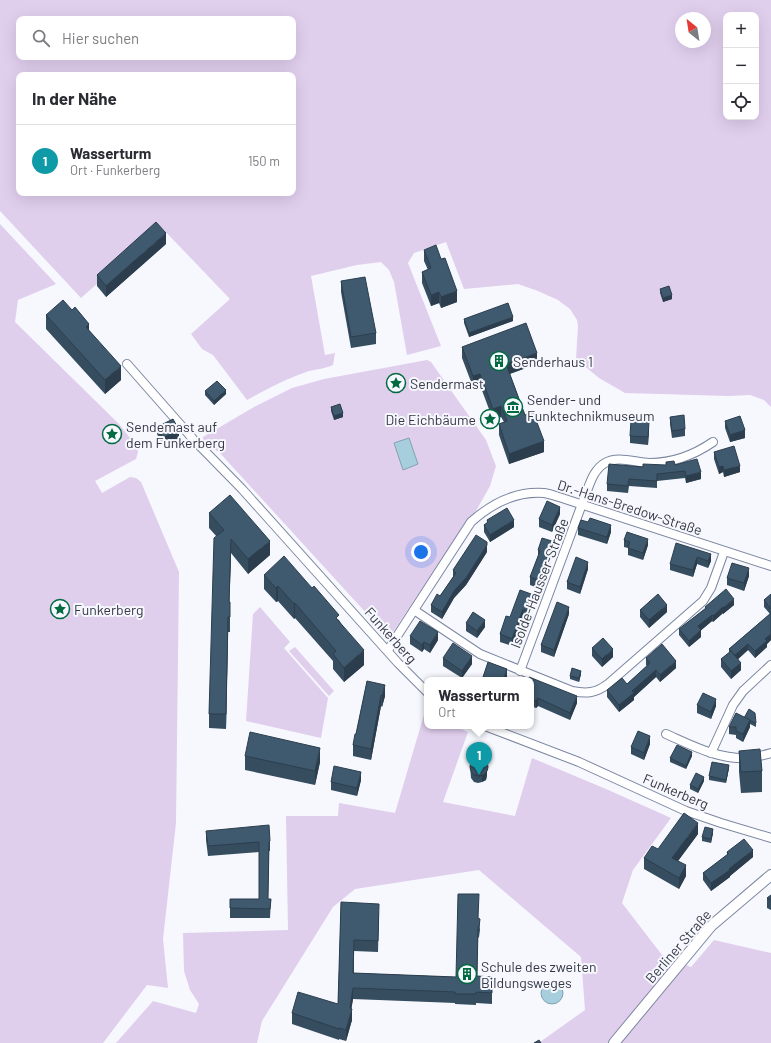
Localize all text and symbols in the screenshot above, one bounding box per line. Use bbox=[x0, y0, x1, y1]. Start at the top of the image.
north arrow bbox=[675, 12, 711, 48]
map controls bbox=[723, 12, 759, 120]
button: + bbox=[723, 12, 759, 48]
search box bbox=[16, 16, 296, 60]
icon: search bbox=[30, 27, 52, 49]
text: Hier suchen bbox=[62, 29, 139, 47]
button: − bbox=[723, 48, 759, 84]
button: locate bbox=[723, 84, 759, 120]
text: In der Nähe bbox=[32, 88, 117, 108]
text: Wasserturm bbox=[70, 144, 151, 162]
text: 1 bbox=[43, 153, 47, 169]
text: 150 m bbox=[248, 153, 280, 169]
text: Ort · Funkerberg bbox=[70, 162, 160, 178]
building icon: Senderhaus 1 bbox=[488, 350, 510, 372]
place label: Senderhaus 1 bbox=[513, 353, 593, 370]
place icon: Sendermast bbox=[385, 372, 407, 394]
place label: Sendermast bbox=[410, 375, 484, 392]
place label: Sender- und Funktechnikmuseum bbox=[527, 391, 654, 424]
museum icon: Sender- und Funktechnikmuseum bbox=[502, 396, 524, 418]
place icon: Die Eichbäume bbox=[479, 408, 501, 430]
place label: Die Eichbäume bbox=[385, 411, 476, 428]
place label: Sendemast auf dem Funkerberg bbox=[126, 418, 225, 451]
place icon: Sendemast auf dem Funkerberg bbox=[101, 423, 123, 445]
street label: Dr.-Hans-Bredow-Straße bbox=[556, 476, 704, 538]
street label: Isolde-Hausser-Straße bbox=[506, 516, 572, 650]
your location bbox=[411, 542, 431, 562]
place icon: Funkerberg bbox=[49, 598, 71, 620]
place label: Funkerberg bbox=[74, 601, 144, 618]
street label: Funkerberg bbox=[361, 603, 421, 667]
popup bbox=[424, 677, 534, 729]
text: Wasserturm bbox=[438, 686, 520, 704]
text: Ort bbox=[438, 704, 456, 720]
pin: 1 bbox=[466, 742, 492, 775]
street label: Funkerberg bbox=[641, 770, 711, 812]
street label: Berliner Straße bbox=[642, 906, 714, 986]
place label: Schule des zweiten Bildungsweges bbox=[481, 958, 597, 991]
building icon: Schule des zweiten Bildungsweges bbox=[456, 963, 478, 985]

